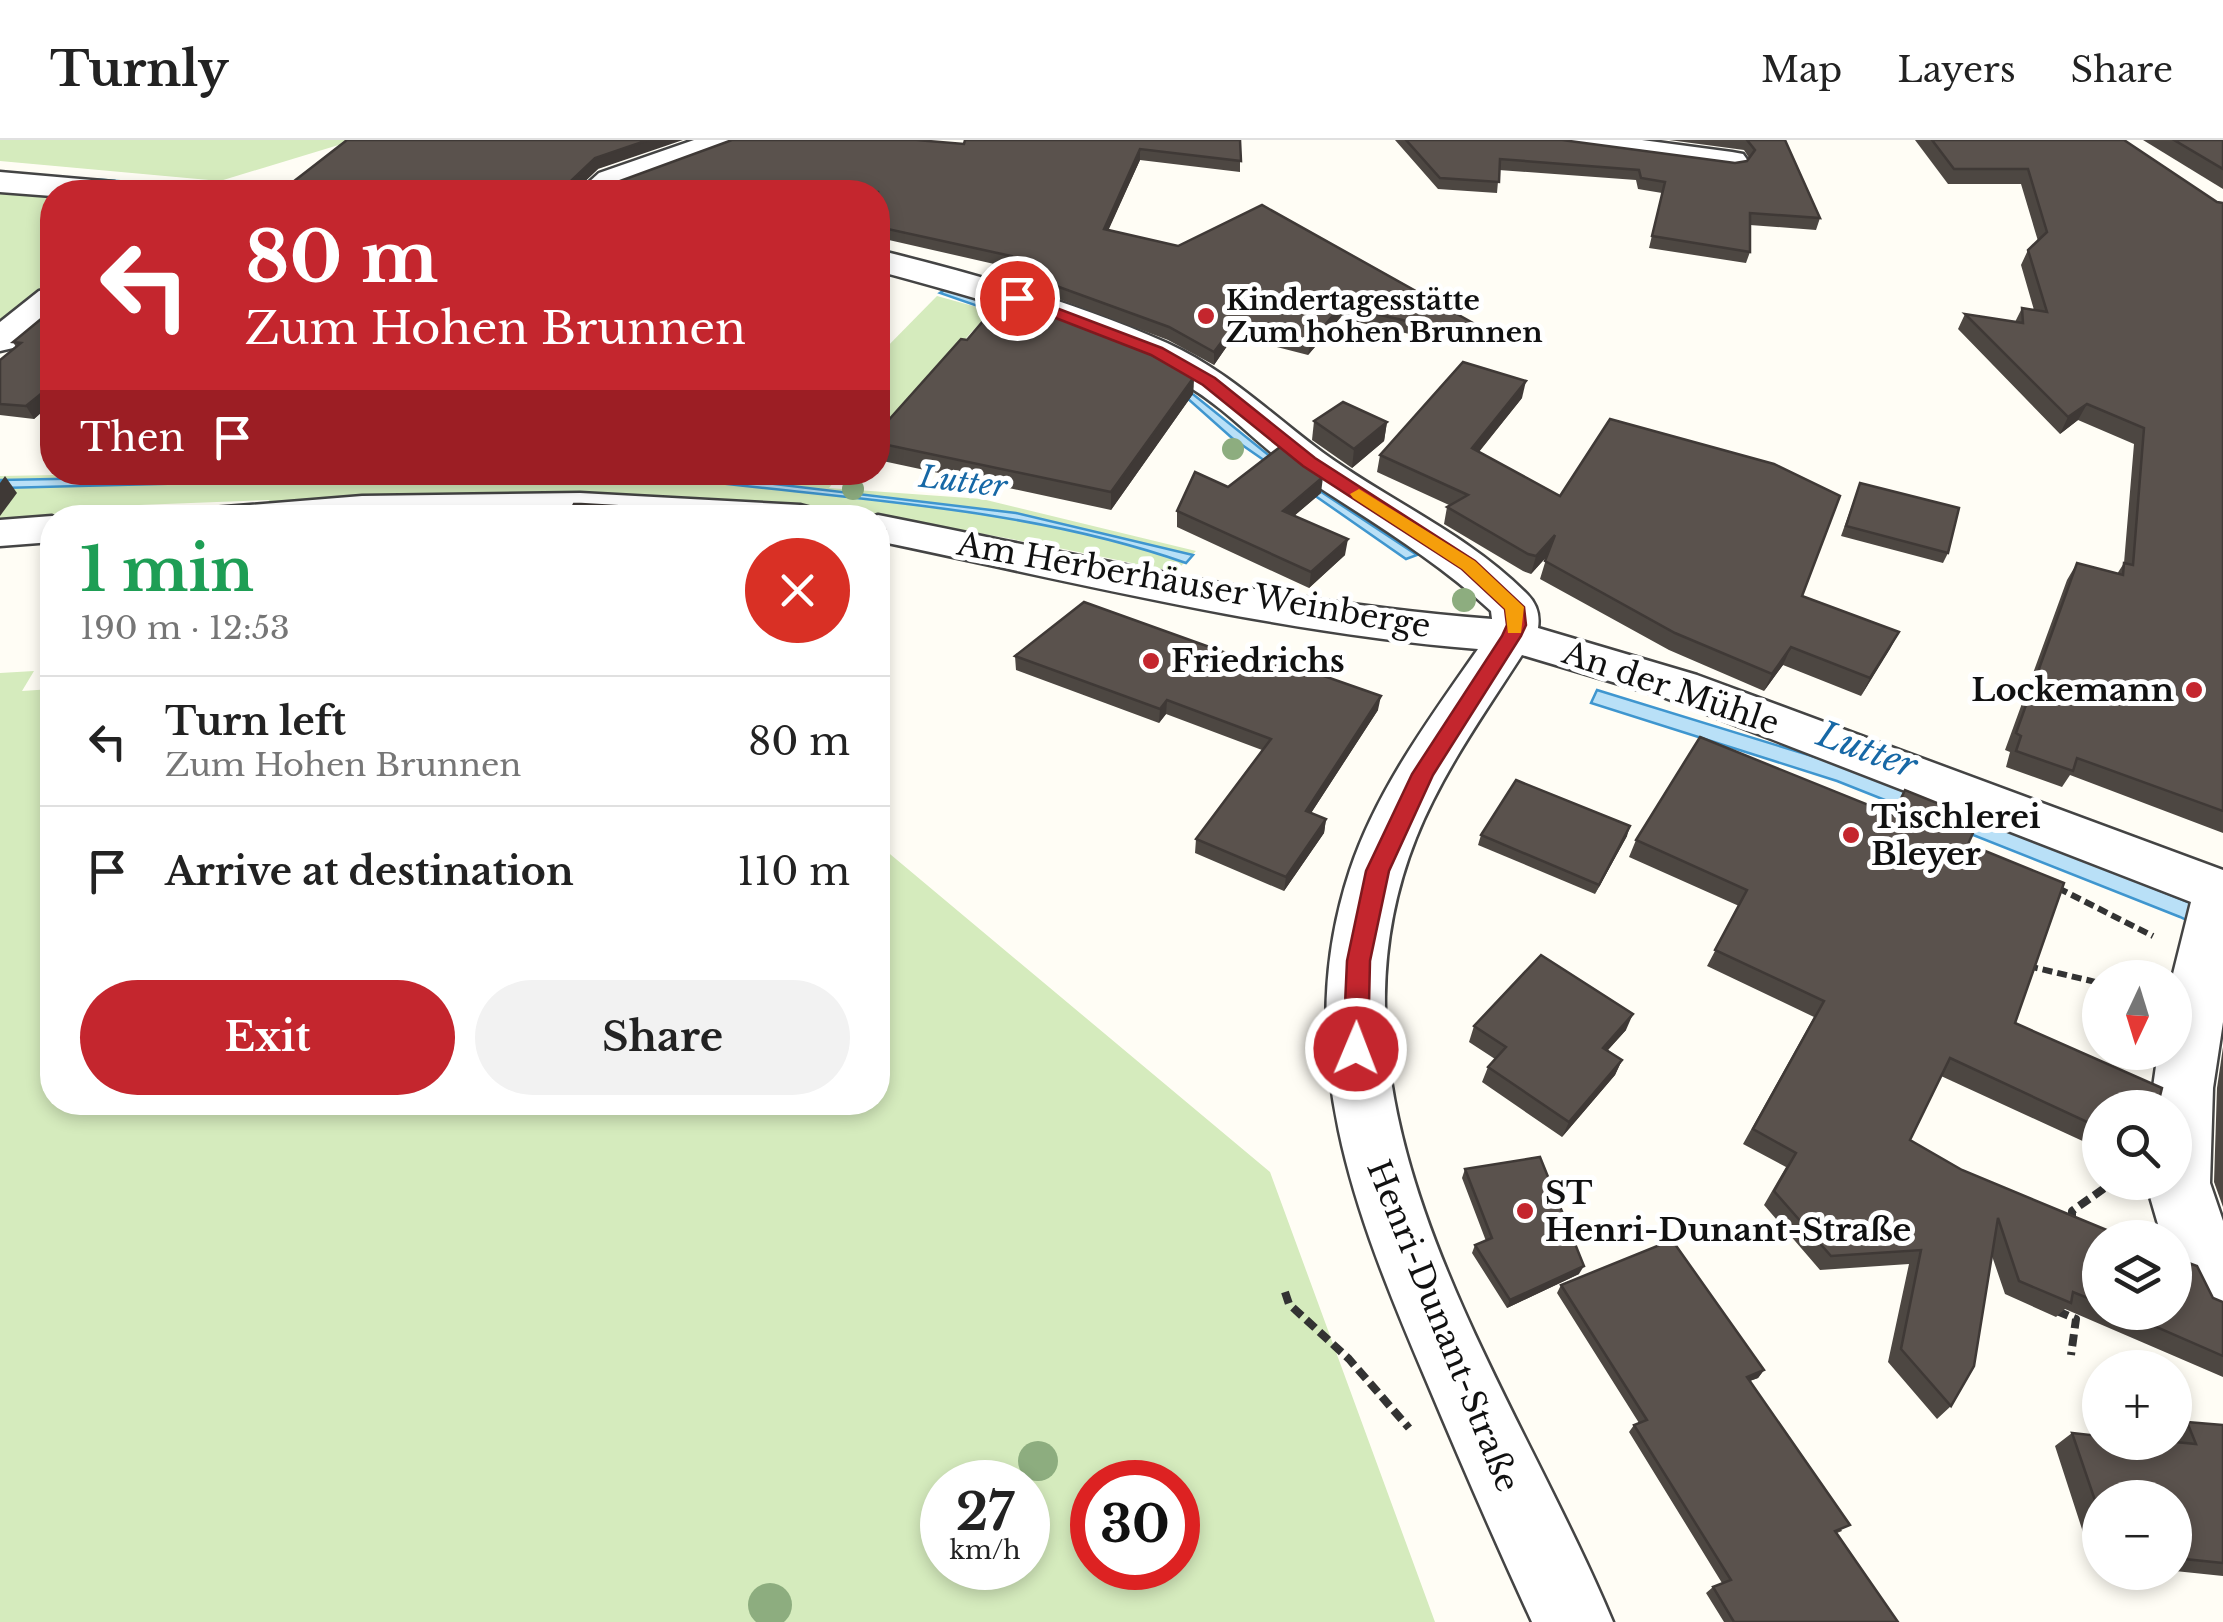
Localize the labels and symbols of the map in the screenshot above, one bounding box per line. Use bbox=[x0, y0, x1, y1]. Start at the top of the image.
pin bbox=[975, 256, 1060, 341]
place label: Kindertagesstätte Zum hohen Brunnen bbox=[1226, 283, 1543, 350]
marker: Kindertagesstätte Zum hohen Brunnen bbox=[1195, 305, 1217, 327]
water label: Lutter bbox=[916, 458, 1010, 505]
street label: Am Herberhäuser Weinberge bbox=[953, 523, 1434, 646]
street label: An der Mühle bbox=[1557, 632, 1784, 744]
place label: Friedrichs bbox=[1171, 641, 1345, 681]
marker: Friedrichs bbox=[1140, 650, 1162, 672]
place label: Lockemann bbox=[1971, 670, 2174, 710]
marker: Lockemann bbox=[2183, 679, 2205, 701]
water label: Lutter bbox=[1811, 711, 1924, 788]
place label: Tischlerei Bleyer bbox=[1871, 797, 2041, 874]
marker: Tischlerei Bleyer bbox=[1840, 824, 1862, 846]
north arrow bbox=[2082, 960, 2192, 1070]
position arrow bbox=[1304, 997, 1408, 1101]
street label: Henri-Dunant-Straße bbox=[1358, 1154, 1528, 1498]
place label: ST Henri-Dunant-Straße bbox=[1545, 1173, 1911, 1250]
marker: ST Henri-Dunant-Straße bbox=[1514, 1200, 1536, 1222]
speed limit sign: 30 bbox=[1070, 1460, 1200, 1590]

